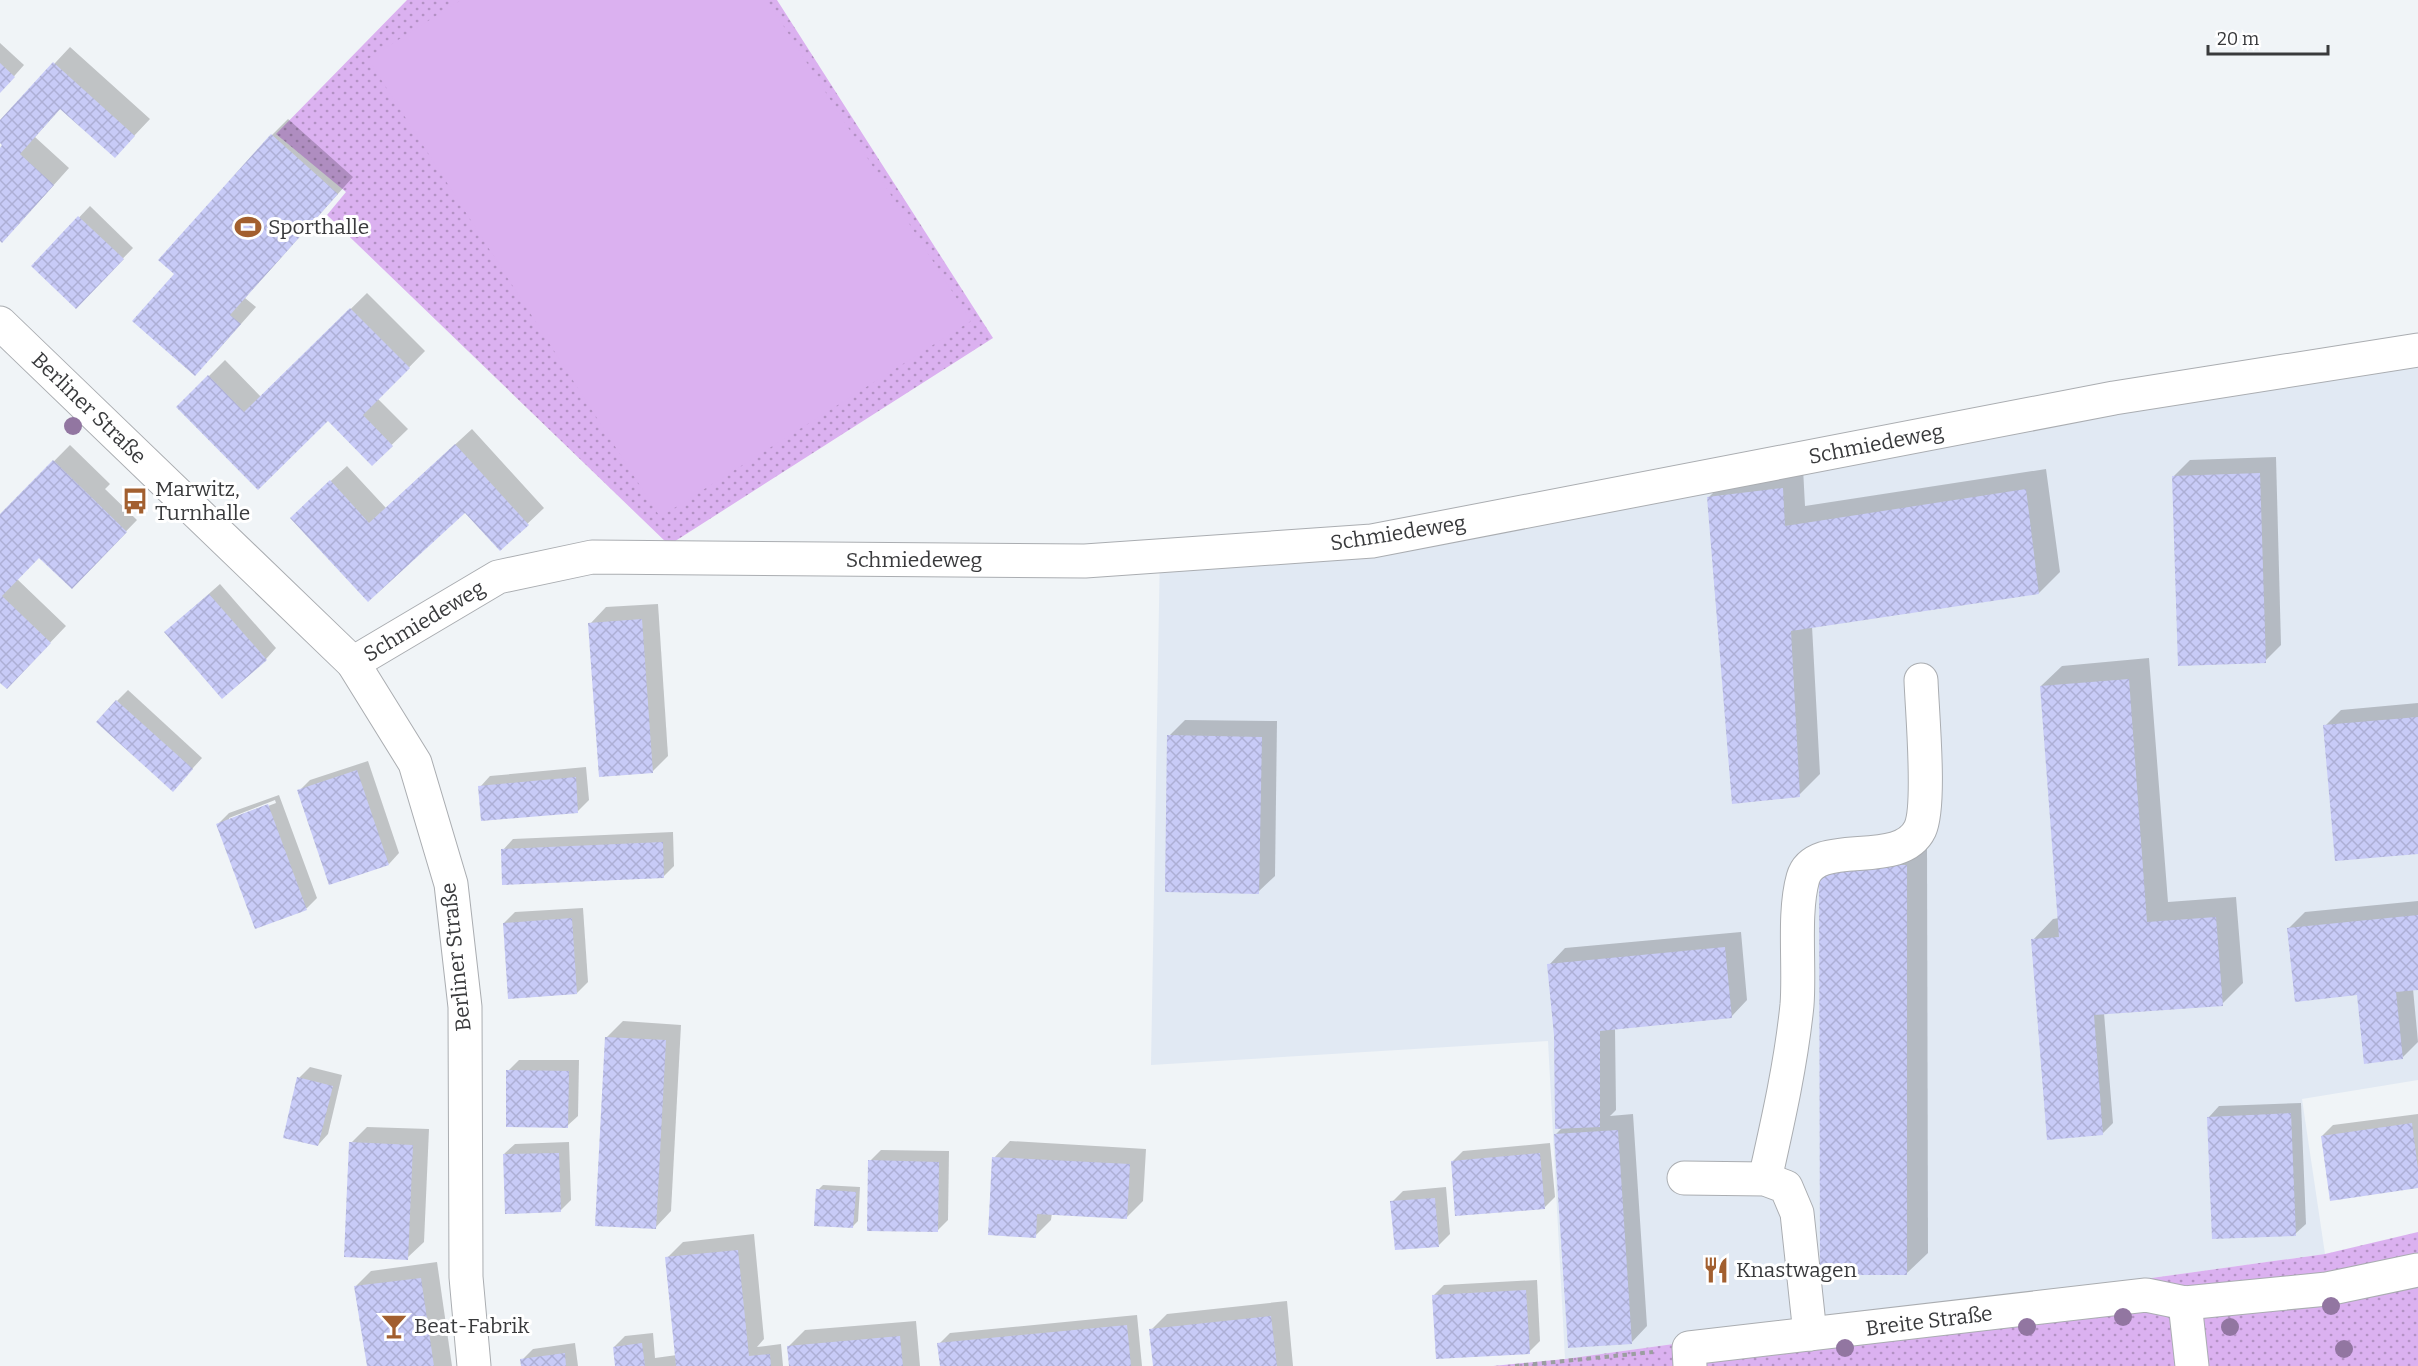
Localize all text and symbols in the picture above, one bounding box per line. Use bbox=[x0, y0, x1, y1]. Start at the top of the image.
scale bar bbox=[2208, 18, 2328, 56]
text: 20 m bbox=[2217, 28, 2259, 50]
sports icon: Sporthalle bbox=[233, 212, 263, 242]
place label: Sporthalle bbox=[268, 214, 369, 240]
street label: Berliner Straße bbox=[26, 347, 152, 469]
street label: Schmiedeweg bbox=[1806, 418, 1946, 470]
place label: Marwitz, Turnhalle bbox=[155, 476, 250, 526]
bus stop icon: Marwitz, Turnhalle bbox=[120, 486, 150, 516]
street label: Schmiedeweg bbox=[1328, 509, 1468, 557]
street label: Schmiedeweg bbox=[846, 547, 983, 573]
street label: Schmiedeweg bbox=[359, 575, 490, 667]
street label: Berliner Straße bbox=[435, 881, 477, 1033]
restaurant icon: Knastwagen bbox=[1701, 1255, 1731, 1285]
place label: Knastwagen bbox=[1736, 1257, 1857, 1283]
street label: Breite Straße bbox=[1864, 1300, 1994, 1342]
bar icon: Beat-Fabrik bbox=[379, 1311, 409, 1341]
place label: Beat-Fabrik bbox=[414, 1313, 530, 1339]

